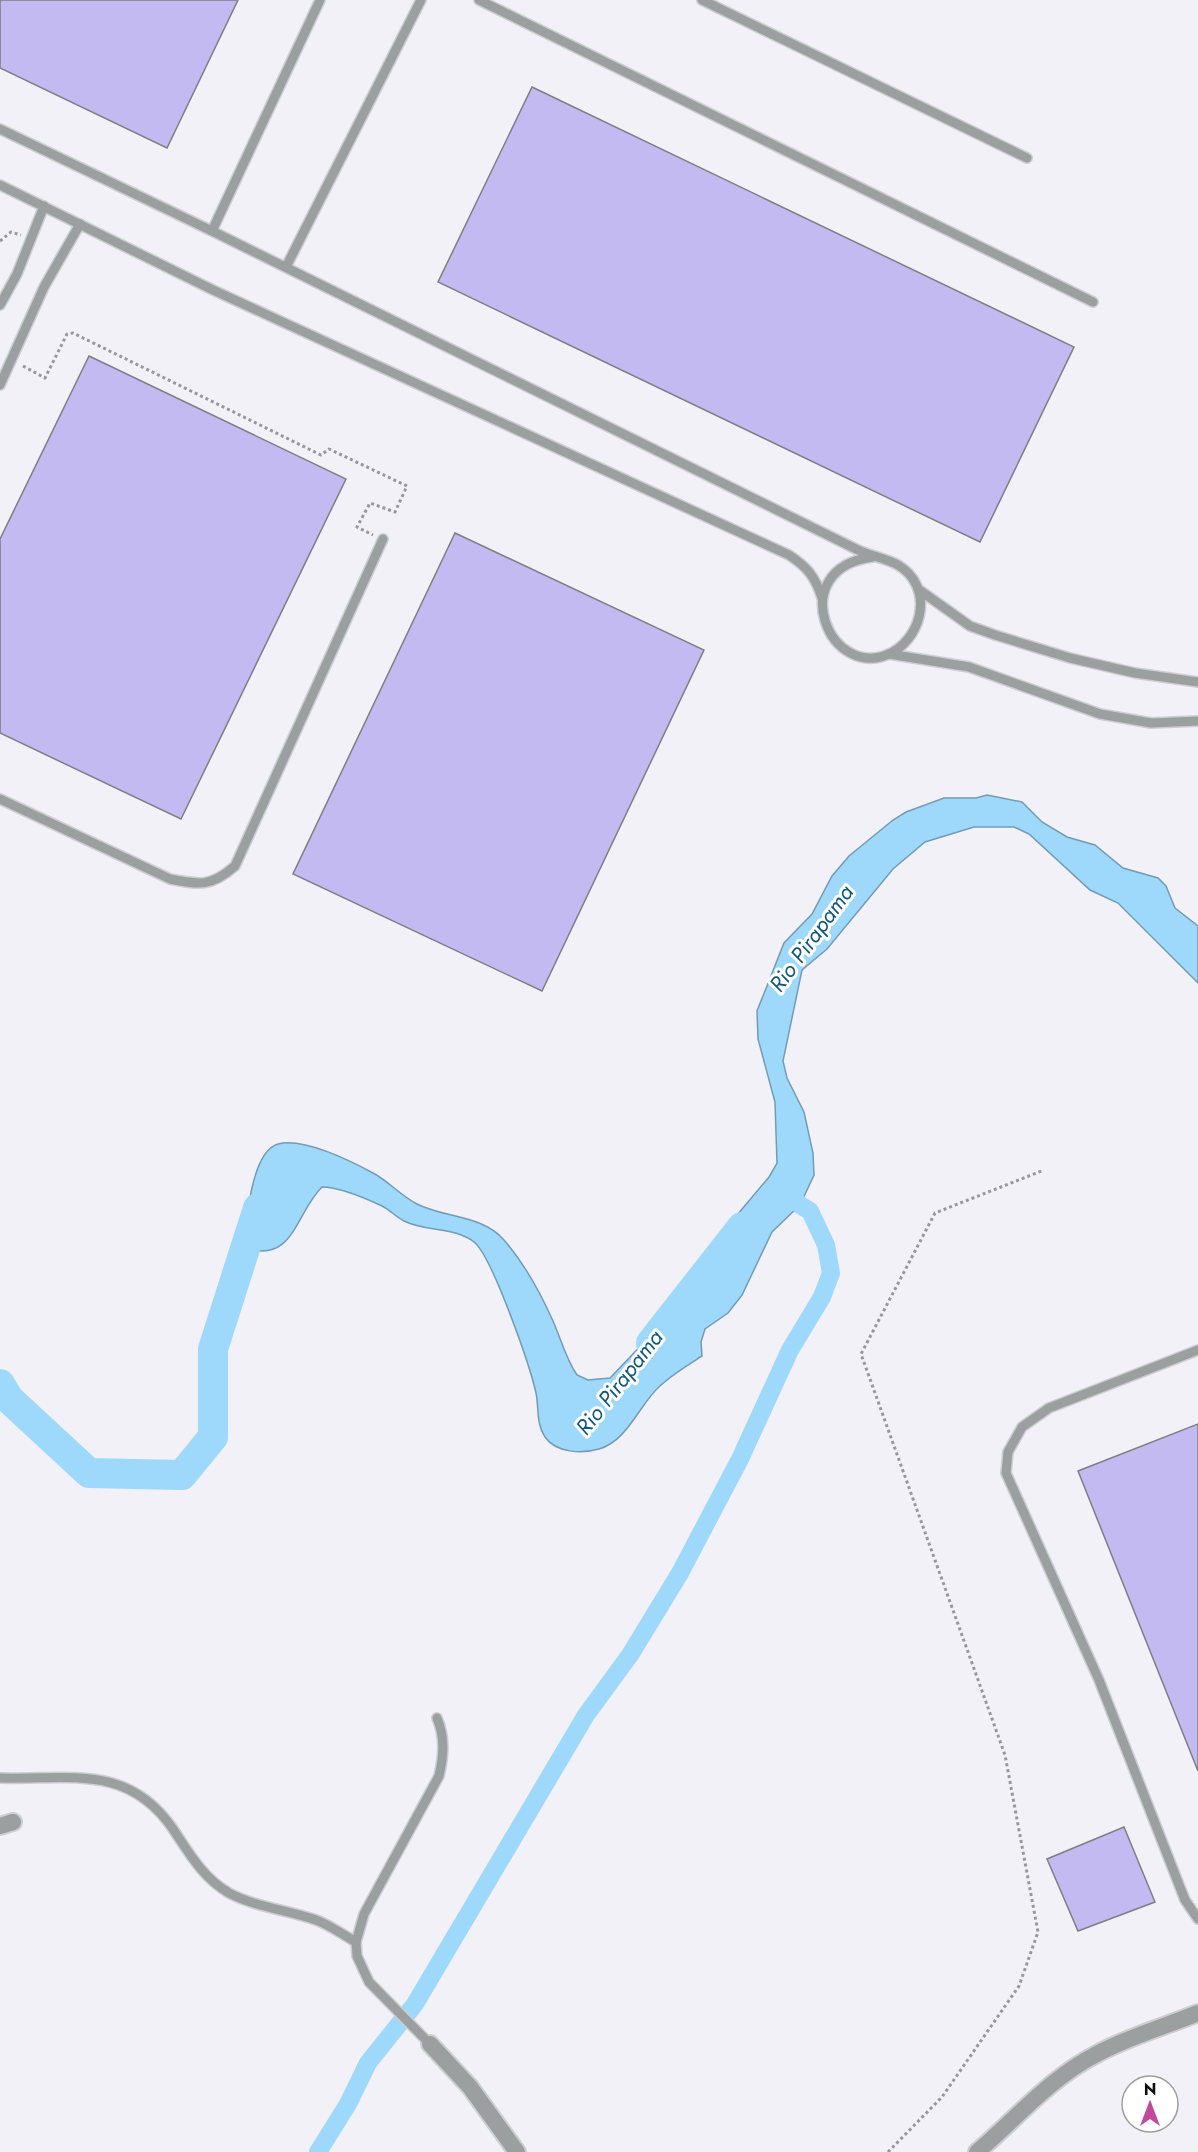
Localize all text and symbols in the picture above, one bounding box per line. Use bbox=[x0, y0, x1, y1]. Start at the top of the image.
water label: Rio Pirapama bbox=[761, 878, 861, 998]
water label: Rio Pirapama bbox=[568, 1323, 670, 1441]
north arrow bbox=[1120, 2074, 1180, 2134]
text: N bbox=[1144, 2078, 1156, 2101]

